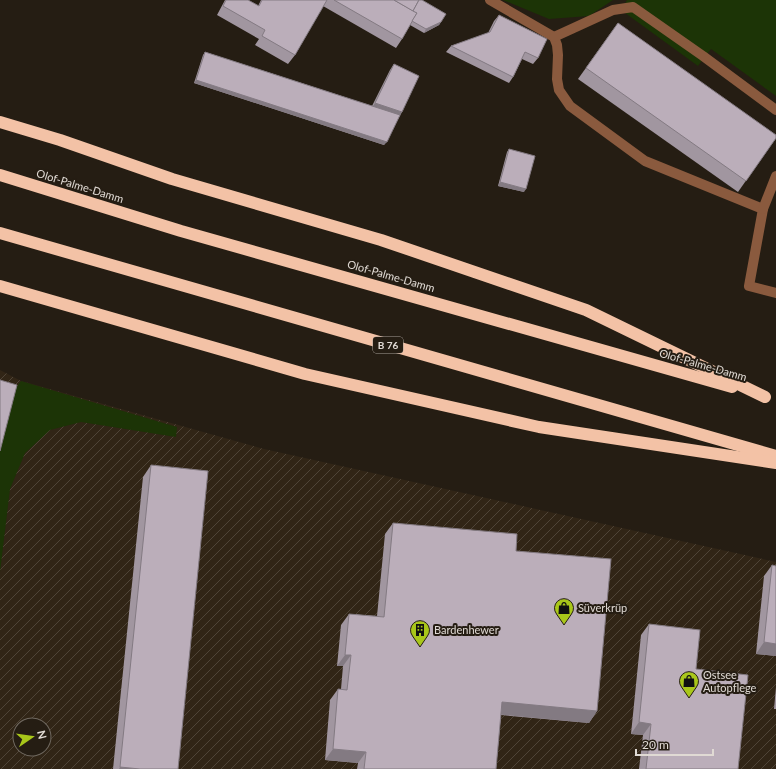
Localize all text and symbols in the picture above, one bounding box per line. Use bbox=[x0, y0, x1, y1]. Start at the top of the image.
street label: Olof-Palme-Damm bbox=[35, 166, 125, 205]
street label: Olof-Palme-Damm bbox=[346, 257, 436, 294]
road number: B 76 bbox=[373, 337, 403, 353]
street label: Olof-Palme-Damm bbox=[658, 346, 748, 383]
shop icon: Süverkrüp bbox=[553, 597, 575, 625]
place label: Süverkrüp bbox=[578, 601, 627, 614]
building icon: Bardenhewer bbox=[409, 619, 431, 647]
place label: Bardenhewer bbox=[434, 623, 499, 636]
place label: Ostsee Autopflege bbox=[703, 668, 757, 694]
shop icon: Ostsee Autopflege bbox=[678, 670, 700, 698]
north arrow bbox=[12, 717, 52, 757]
text: N bbox=[35, 729, 50, 740]
scale bar bbox=[636, 731, 713, 757]
text: 20 m bbox=[642, 737, 669, 752]

